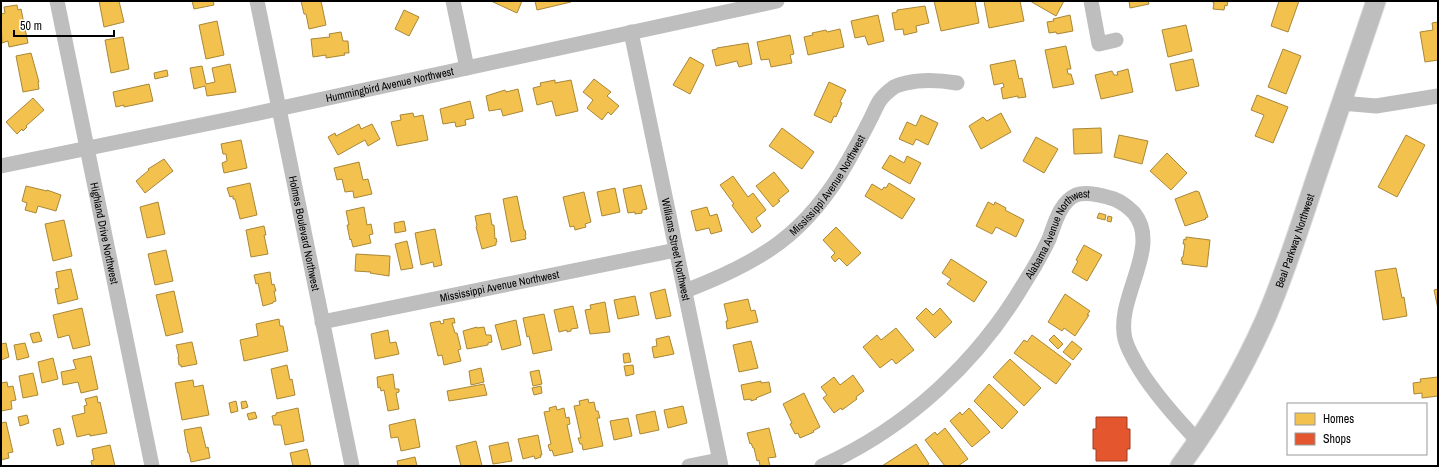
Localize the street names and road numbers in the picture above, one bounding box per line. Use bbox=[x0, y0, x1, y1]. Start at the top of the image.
street label: Hummingbird Avenue Northwest bbox=[324, 64, 455, 105]
street label: Mississippi Avenue Northwest bbox=[786, 132, 868, 239]
street label: Holmes Boulevard Northwest bbox=[286, 174, 323, 292]
street label: Highland Drive Northwest bbox=[87, 181, 122, 286]
street label: Alabama Avenue Northwest bbox=[1021, 186, 1091, 282]
street label: Beal Parkway Northwest bbox=[1272, 191, 1317, 290]
street label: Williams Street Northwest bbox=[659, 197, 694, 302]
street label: Mississippi Avenue Northwest bbox=[438, 267, 561, 305]

